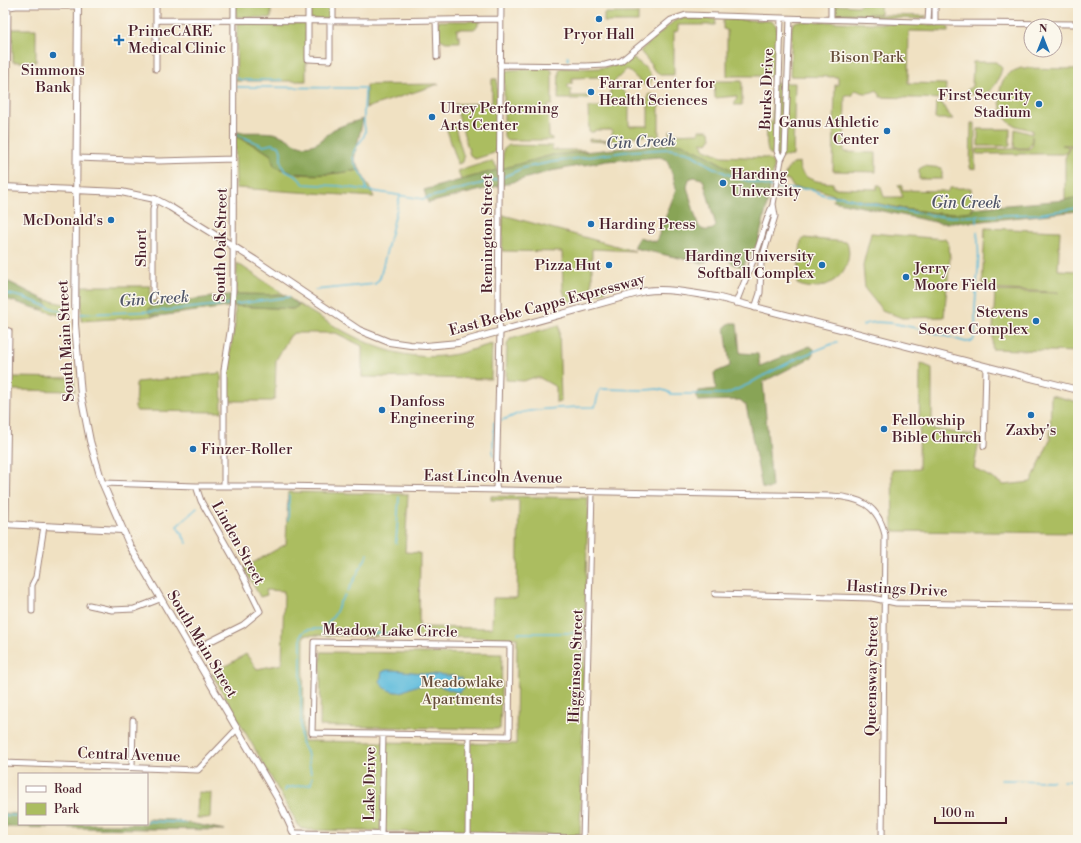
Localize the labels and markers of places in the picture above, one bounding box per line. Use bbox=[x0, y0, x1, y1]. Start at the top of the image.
marker: Pryor Hall bbox=[594, 14, 604, 24]
place label: PrimeCARE Medical Clinic bbox=[128, 22, 226, 58]
place label: Pryor Hall bbox=[564, 25, 635, 44]
marker: PrimeCARE Medical Clinic bbox=[113, 34, 125, 46]
marker: Simmons Bank bbox=[48, 50, 58, 60]
place label: Simmons Bank bbox=[21, 61, 85, 97]
place label: Farrar Center for Health Sciences bbox=[599, 74, 716, 110]
place label: First Security Stadium bbox=[938, 86, 1032, 122]
marker: Farrar Center for Health Sciences bbox=[586, 87, 596, 97]
place label: Ulrey Performing Arts Center bbox=[439, 99, 559, 135]
marker: First Security Stadium bbox=[1034, 99, 1044, 109]
marker: Ulrey Performing Arts Center bbox=[427, 112, 437, 122]
place label: Ganus Athletic Center bbox=[779, 113, 880, 149]
marker: Ganus Athletic Center bbox=[882, 126, 892, 136]
place label: Harding University bbox=[731, 165, 802, 201]
marker: Harding University bbox=[718, 178, 728, 188]
place label: McDonald's bbox=[23, 211, 103, 230]
marker: McDonald's bbox=[106, 215, 116, 225]
place label: Harding Press bbox=[599, 215, 696, 234]
marker: Harding Press bbox=[586, 219, 596, 229]
place label: Harding University Softball Complex bbox=[685, 247, 815, 283]
place label: Pizza Hut bbox=[535, 256, 602, 275]
place label: Jerry Moore Field bbox=[913, 259, 997, 295]
marker: Pizza Hut bbox=[604, 260, 614, 270]
marker: Harding University Softball Complex bbox=[817, 260, 827, 270]
marker: Jerry Moore Field bbox=[901, 272, 911, 282]
place label: Stevens Soccer Complex bbox=[919, 303, 1028, 339]
marker: Stevens Soccer Complex bbox=[1031, 316, 1041, 326]
place label: Danfoss Engineering bbox=[390, 392, 475, 428]
marker: Danfoss Engineering bbox=[377, 405, 387, 415]
marker: Zaxby's bbox=[1026, 410, 1036, 420]
place label: Fellowship Bible Church bbox=[891, 411, 982, 447]
place label: Zaxby's bbox=[1006, 421, 1056, 440]
marker: Fellowship Bible Church bbox=[879, 424, 889, 434]
place label: Finzer-Roller bbox=[201, 440, 293, 459]
marker: Finzer-Roller bbox=[188, 444, 198, 454]

